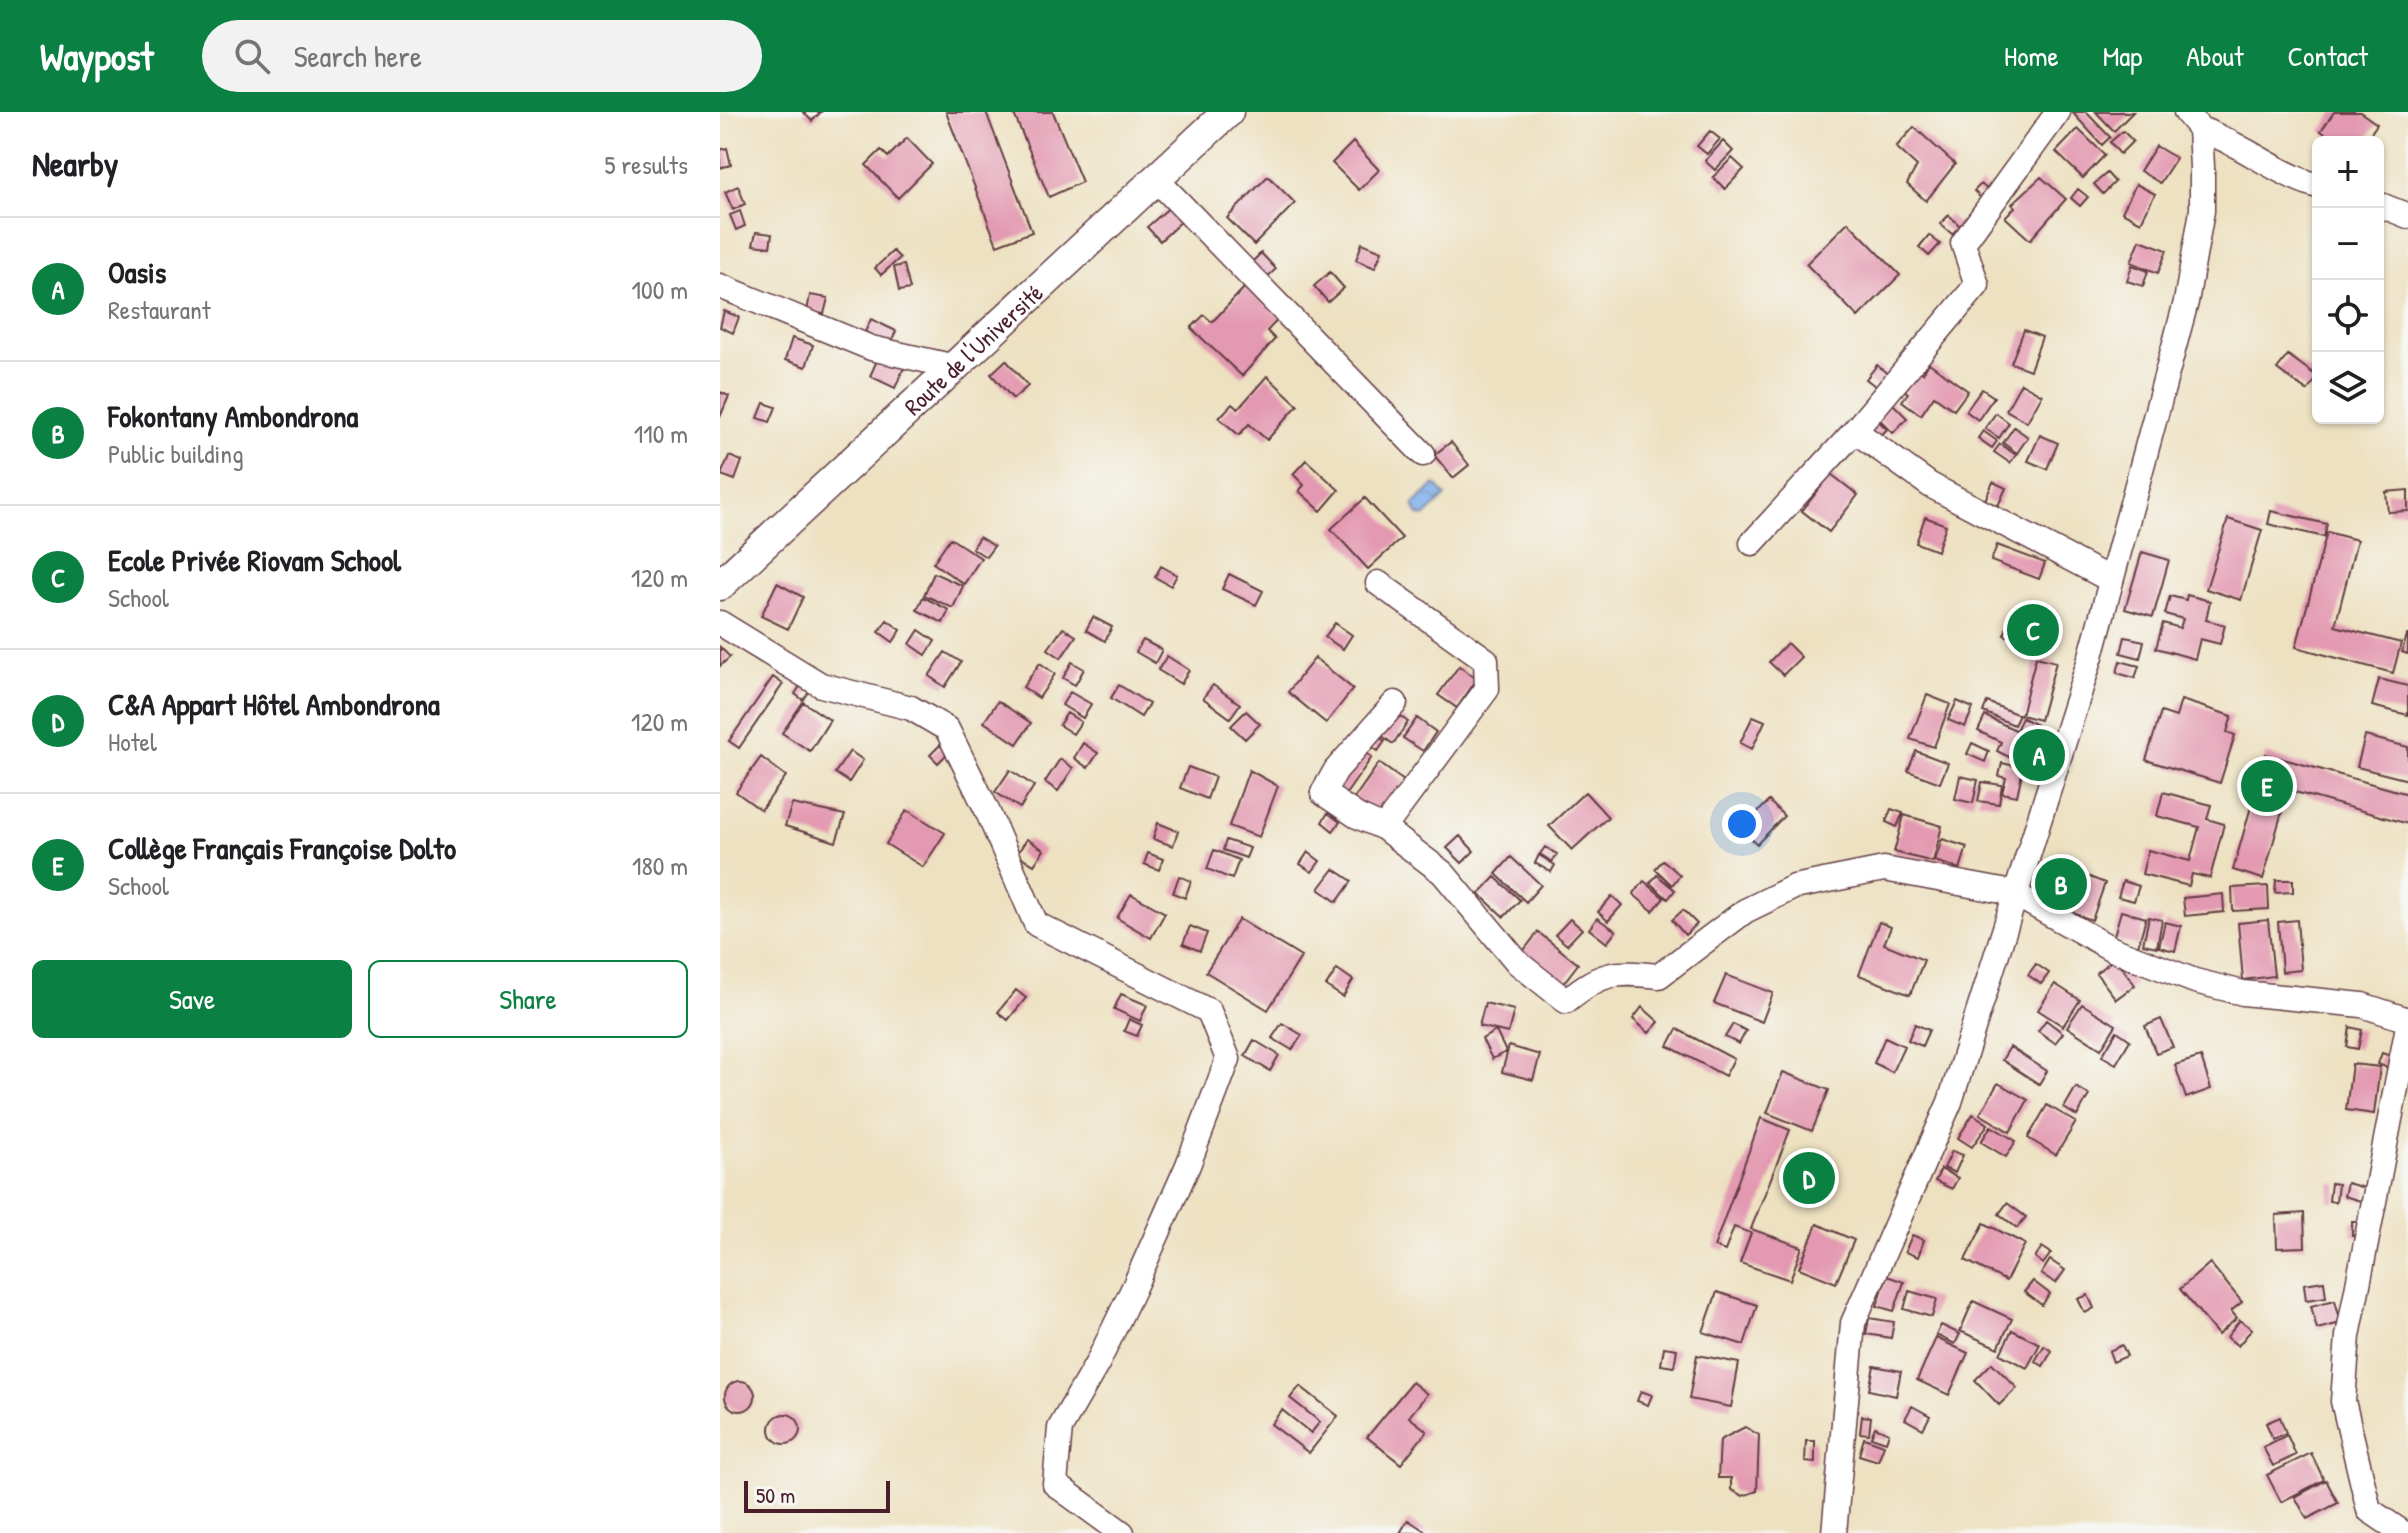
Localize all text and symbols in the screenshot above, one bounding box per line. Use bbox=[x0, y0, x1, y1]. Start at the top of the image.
search box bbox=[202, 20, 762, 92]
text: Waypost bbox=[40, 30, 154, 82]
icon: search bbox=[230, 34, 274, 78]
text: Search here bbox=[294, 36, 422, 76]
text: Home bbox=[2004, 37, 2059, 75]
text: Map bbox=[2103, 37, 2142, 75]
text: About bbox=[2186, 37, 2244, 75]
text: Contact bbox=[2288, 37, 2368, 75]
map controls bbox=[2312, 136, 2384, 424]
button: + bbox=[2312, 136, 2384, 208]
text: Nearby bbox=[32, 141, 118, 187]
text: 5 results bbox=[604, 147, 688, 182]
button: − bbox=[2312, 208, 2384, 280]
text: Oasis bbox=[108, 252, 166, 292]
text: A bbox=[52, 272, 64, 307]
text: 100 m bbox=[632, 272, 688, 307]
street label: Route de l'Université bbox=[897, 276, 1050, 422]
button: locate bbox=[2312, 280, 2384, 352]
text: Restaurant bbox=[108, 292, 211, 327]
button: layers bbox=[2312, 352, 2384, 424]
text: Fokontany Ambondrona bbox=[108, 396, 358, 436]
text: B bbox=[51, 416, 65, 451]
text: 110 m bbox=[634, 416, 688, 451]
text: Public building bbox=[108, 436, 244, 471]
text: Ecole Privée Riovam School bbox=[108, 540, 401, 580]
text: C bbox=[51, 560, 65, 595]
text: 120 m bbox=[631, 560, 688, 595]
text: School bbox=[108, 580, 169, 615]
pin: C bbox=[2007, 600, 2059, 660]
text: C&A Appart Hôtel Ambondrona bbox=[108, 684, 440, 724]
text: D bbox=[52, 704, 64, 739]
text: 120 m bbox=[631, 704, 688, 739]
text: Hotel bbox=[108, 724, 157, 759]
pin: A bbox=[2013, 725, 2065, 785]
pin: E bbox=[2241, 756, 2293, 816]
your location bbox=[1722, 804, 1762, 844]
text: Collège Français Françoise Dolto bbox=[108, 828, 456, 868]
text: E bbox=[52, 848, 64, 883]
text: 180 m bbox=[632, 848, 688, 883]
pin: B bbox=[2035, 854, 2087, 914]
text: School bbox=[108, 868, 169, 903]
button: Save bbox=[32, 960, 352, 1038]
button: Share bbox=[368, 960, 688, 1038]
pin: D bbox=[1783, 1148, 1835, 1208]
scale bar bbox=[744, 1477, 890, 1513]
text: 50 m bbox=[756, 1480, 795, 1510]

